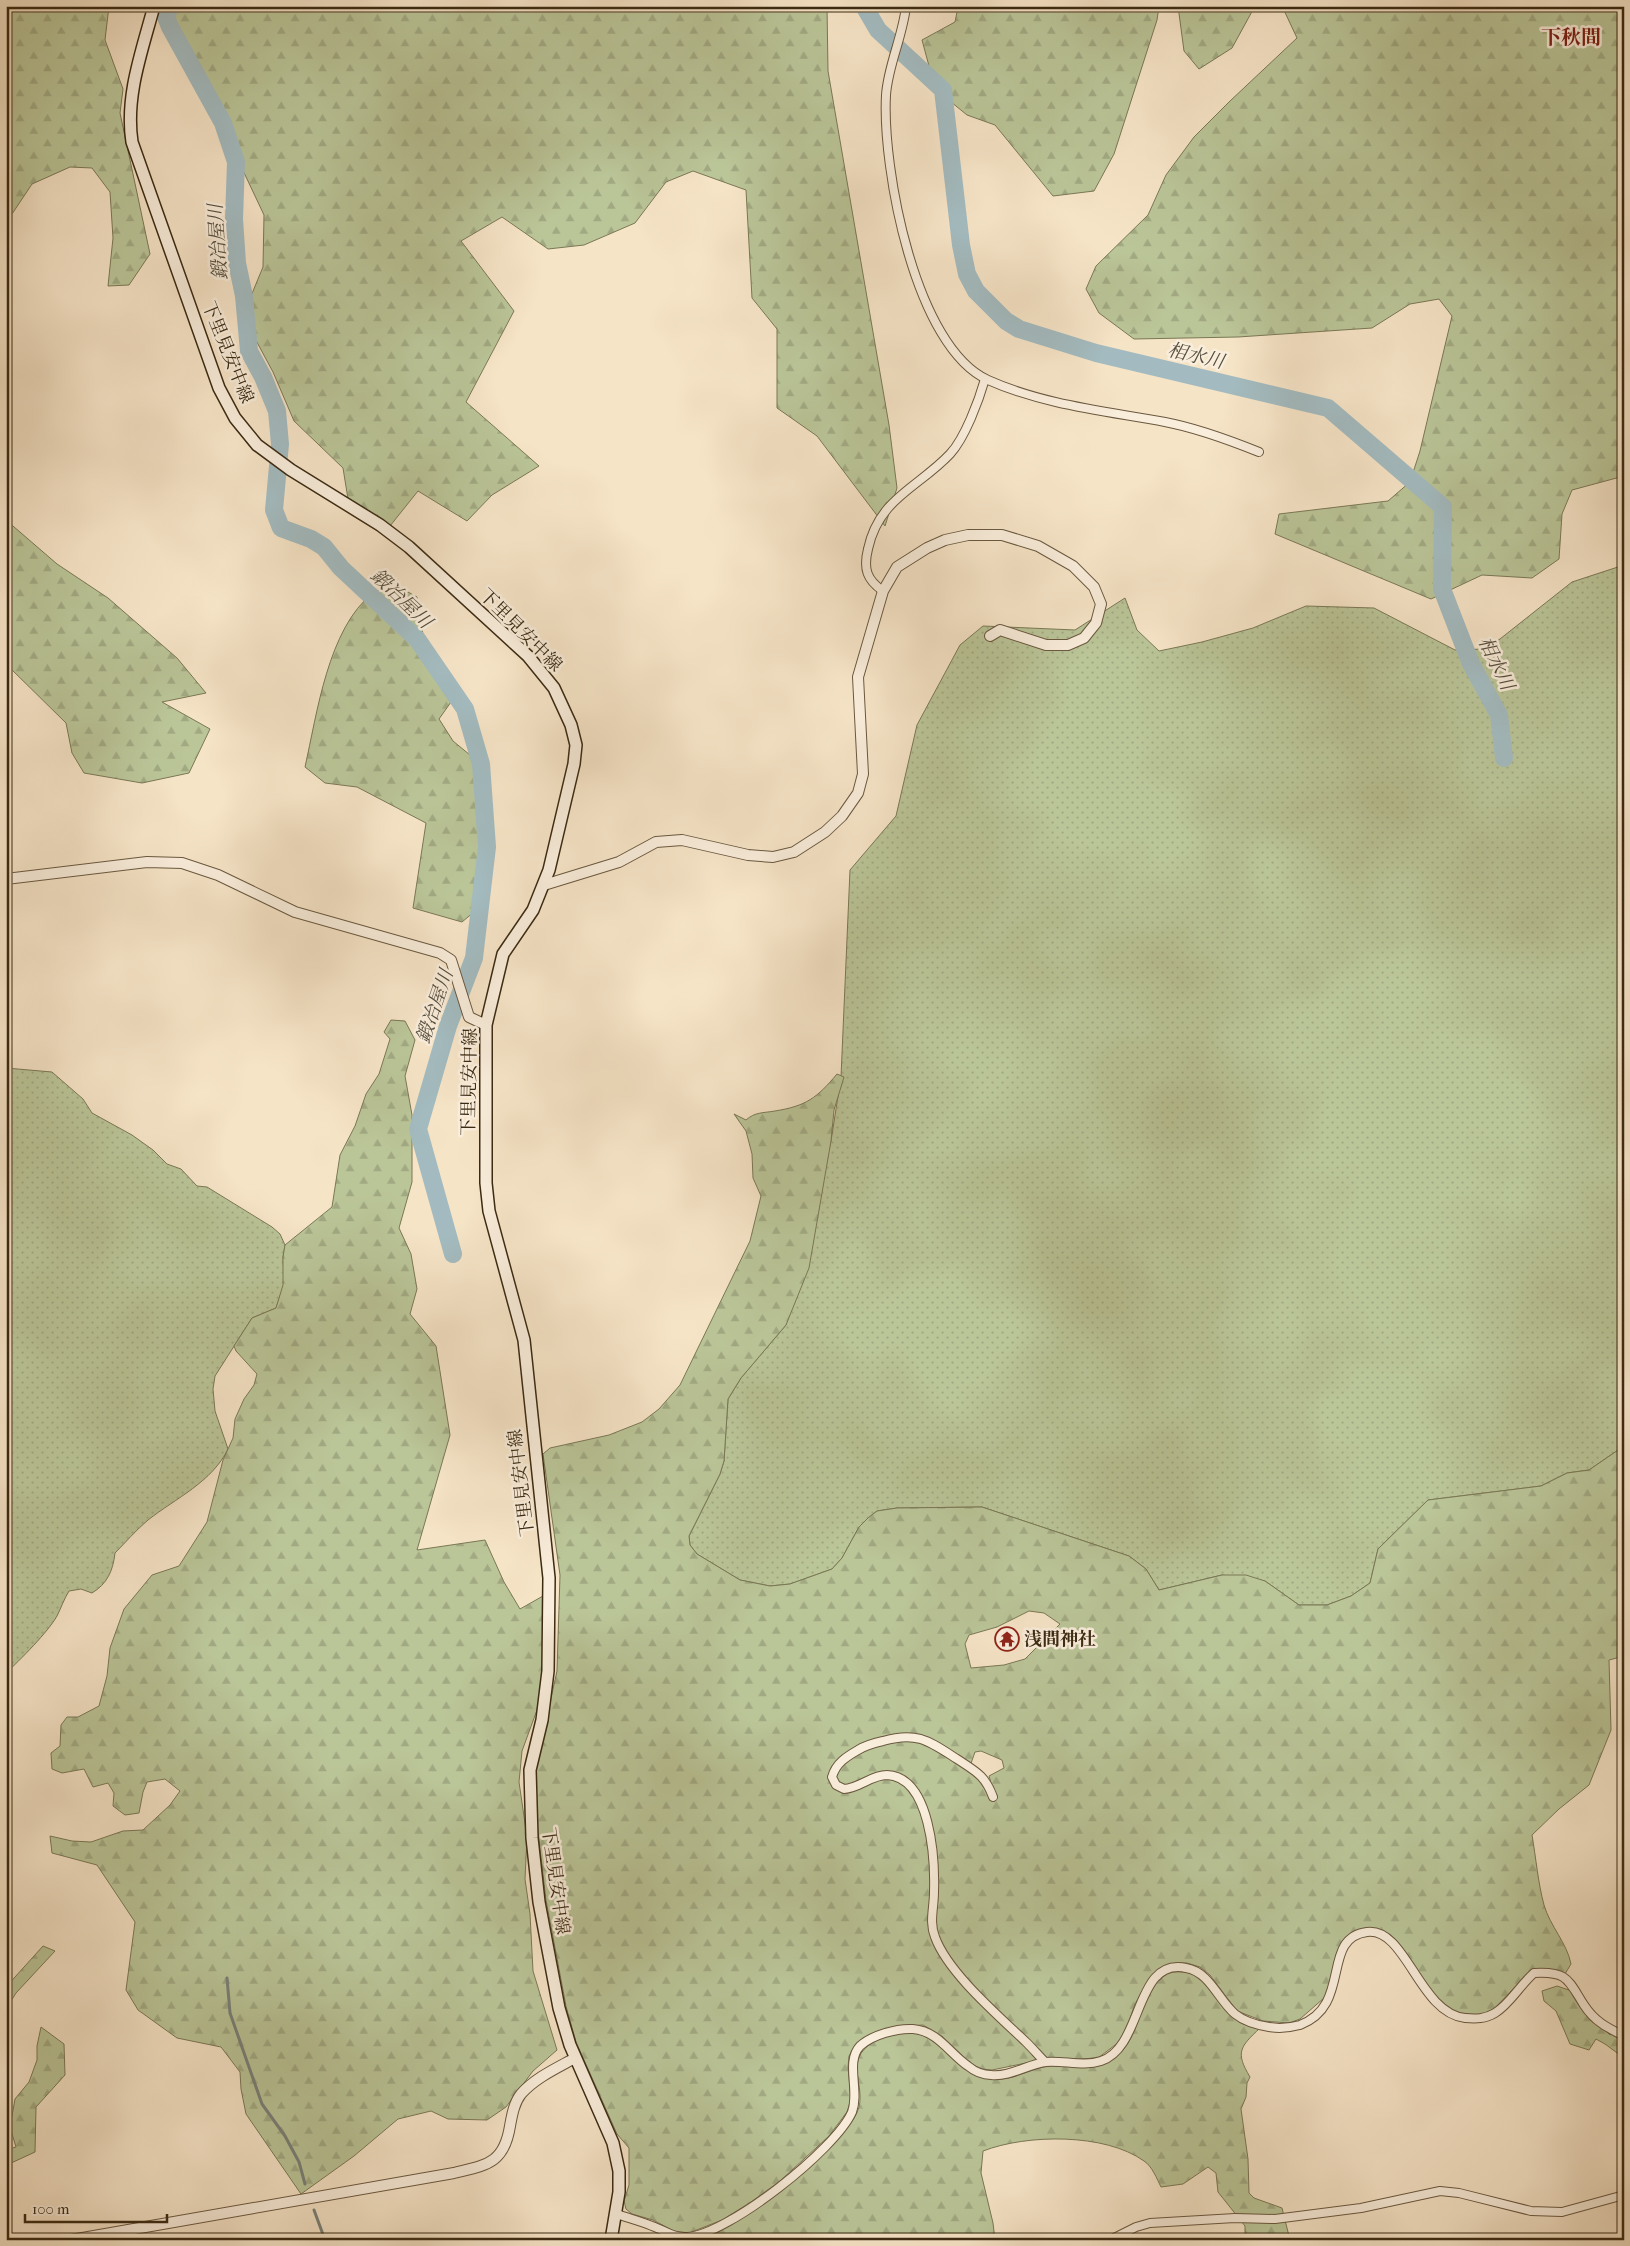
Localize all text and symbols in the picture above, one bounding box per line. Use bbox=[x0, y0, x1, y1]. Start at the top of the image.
district label: 下秋間 bbox=[1541, 26, 1601, 49]
water label: 鍛冶屋川 bbox=[204, 201, 232, 281]
street label: 下里見安中線 bbox=[198, 298, 258, 406]
water label: 相水川 bbox=[1166, 339, 1228, 374]
water label: 鍛冶屋川 bbox=[366, 564, 438, 634]
street label: 下里見安中線 bbox=[475, 585, 566, 676]
water label: 相水川 bbox=[1474, 633, 1519, 696]
water label: 鍛冶屋川 bbox=[412, 965, 458, 1046]
street label: 下里見安中線 bbox=[458, 1028, 481, 1136]
street label: 下里見安中線 bbox=[504, 1428, 538, 1538]
temple icon: 浅間神社 bbox=[994, 1626, 1020, 1652]
place label: 浅間神社 bbox=[1024, 1629, 1096, 1650]
street label: 下里見安中線 bbox=[538, 1826, 573, 1936]
scale bar bbox=[25, 2191, 168, 2223]
text: 100 m bbox=[32, 2200, 70, 2218]

